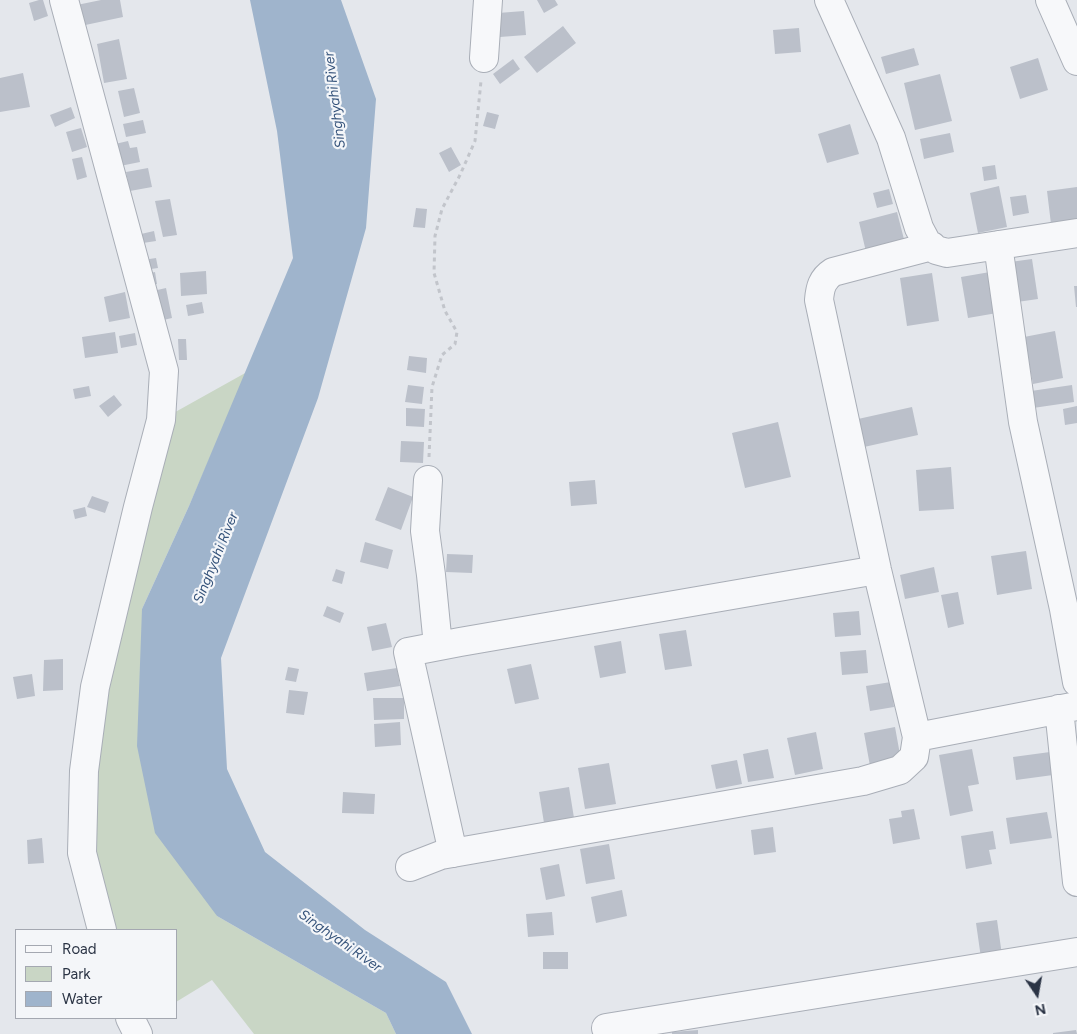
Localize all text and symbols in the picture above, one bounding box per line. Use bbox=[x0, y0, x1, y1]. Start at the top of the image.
water label: Singhyahi River bbox=[321, 51, 349, 149]
water label: Singhyahi River bbox=[190, 510, 242, 606]
water label: Singhyahi River bbox=[295, 906, 385, 976]
legend bbox=[15, 929, 178, 1019]
text: Road bbox=[62, 940, 97, 958]
text: Park bbox=[62, 965, 91, 983]
north arrow bbox=[1012, 969, 1062, 1019]
text: Water bbox=[62, 990, 102, 1008]
text: N bbox=[1033, 1000, 1047, 1019]

